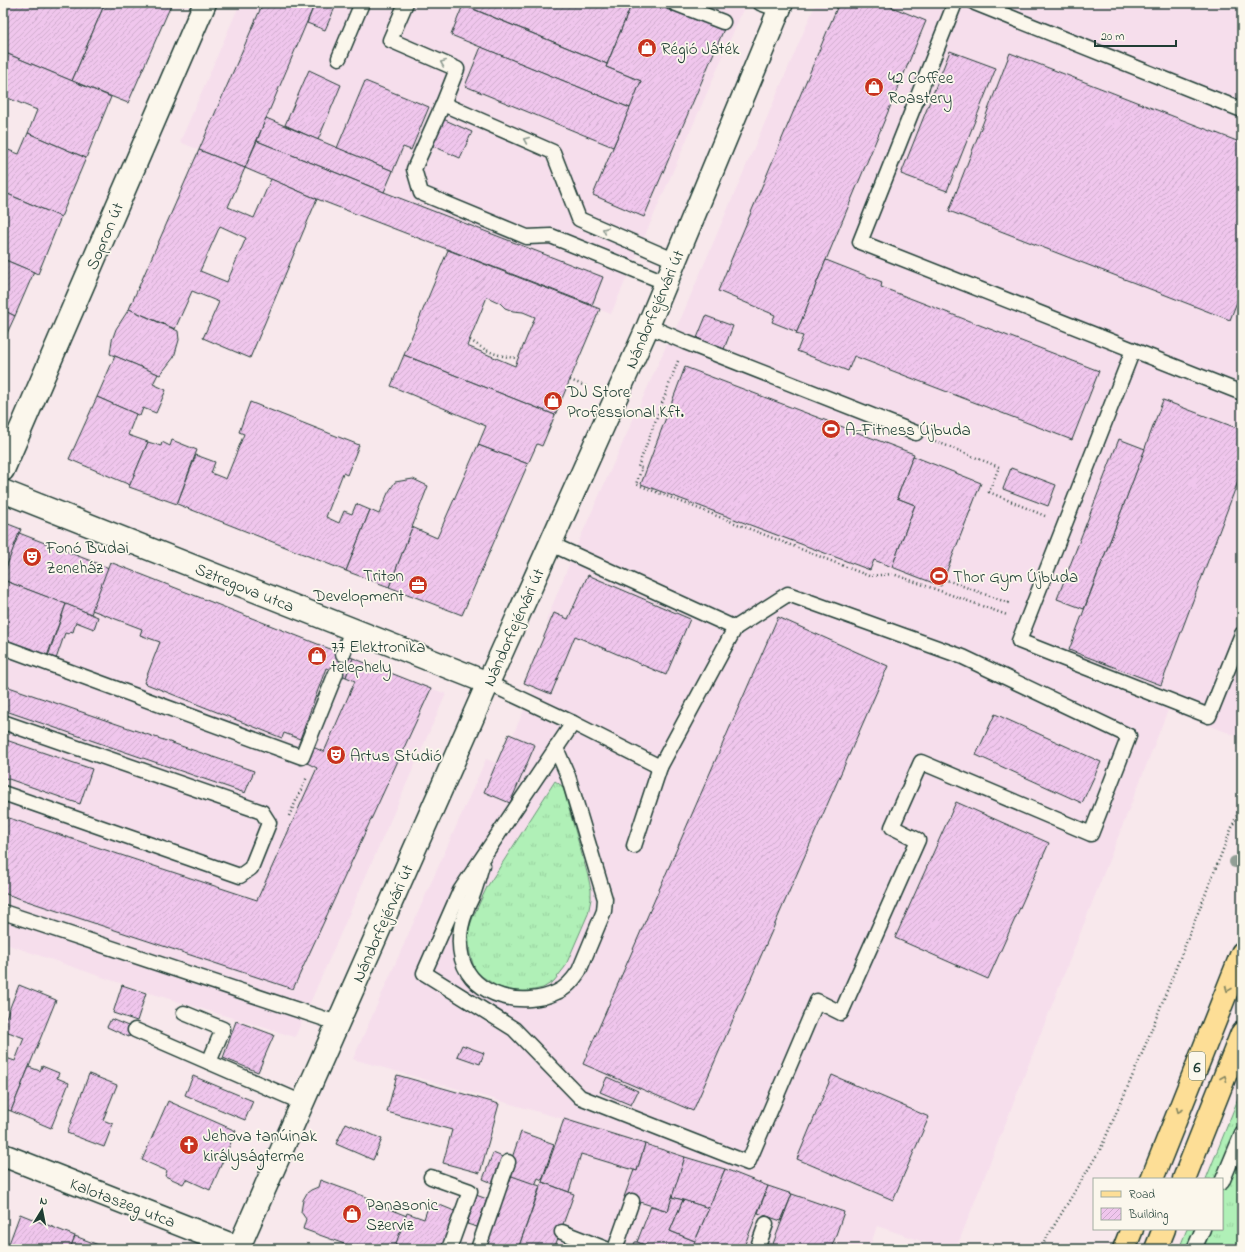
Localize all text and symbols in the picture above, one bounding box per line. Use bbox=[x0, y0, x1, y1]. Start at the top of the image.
scale bar bbox=[1095, 22, 1176, 48]
text: 20 m bbox=[1101, 28, 1124, 46]
shop icon: Régió Játék bbox=[636, 37, 658, 59]
place label: Régió Játék bbox=[661, 37, 740, 64]
one-way arrow bbox=[440, 60, 447, 68]
place label: 42 Coffee Roastery bbox=[888, 66, 954, 112]
shop icon: 42 Coffee Roastery bbox=[863, 76, 885, 98]
one-way arrow bbox=[522, 137, 530, 145]
street label: Sopron út bbox=[80, 199, 131, 274]
one-way arrow bbox=[601, 227, 609, 235]
street label: Nándorfejérvári út bbox=[619, 246, 692, 373]
place label: DJ Store Professional Kft. bbox=[566, 380, 684, 425]
shop icon: DJ Store Professional Kft. bbox=[542, 390, 564, 412]
sports icon: A-Fitness Újbuda bbox=[820, 418, 842, 440]
place label: A-Fitness Újbuda bbox=[845, 418, 971, 443]
place label: Fonó Budai Zeneház bbox=[45, 536, 129, 581]
theatre icon: Fonó Budai Zeneház bbox=[21, 546, 43, 568]
street label: Sztregova utca bbox=[190, 557, 298, 622]
place label: Triton Development bbox=[312, 564, 404, 609]
street label: Nándorfejérvári út bbox=[477, 564, 552, 691]
sports icon: Thor Gym Újbuda bbox=[928, 565, 950, 587]
place label: Thor Gym Újbuda bbox=[953, 565, 1078, 591]
office icon: Triton Development bbox=[407, 574, 429, 596]
place label: 77 Elektronika telephely bbox=[331, 635, 425, 681]
shop icon: 77 Elektronika telephely bbox=[306, 645, 328, 667]
theatre icon: Artus Stúdió bbox=[325, 744, 347, 766]
place label: Artus Stúdió bbox=[350, 744, 442, 769]
street label: Nándorfejérvári út bbox=[346, 860, 421, 987]
one-way arrow bbox=[1224, 986, 1232, 993]
road number: 6 bbox=[1189, 1052, 1205, 1080]
one-way arrow bbox=[1220, 1074, 1228, 1081]
one-way arrow bbox=[1176, 1107, 1184, 1114]
place label: Jehova tanúinak királyságterme bbox=[203, 1124, 317, 1171]
church icon: Jehova tanúinak királyságterme bbox=[178, 1134, 200, 1156]
street label: Kalotaszeg utca bbox=[65, 1172, 179, 1237]
legend bbox=[1093, 1178, 1223, 1230]
text: Road bbox=[1129, 1186, 1155, 1204]
north arrow bbox=[22, 1190, 62, 1230]
text: N bbox=[39, 1193, 49, 1210]
place label: Panasonic Szerviz bbox=[366, 1193, 438, 1238]
shop icon: Panasonic Szerviz bbox=[341, 1203, 363, 1225]
text: Building bbox=[1128, 1206, 1168, 1225]

